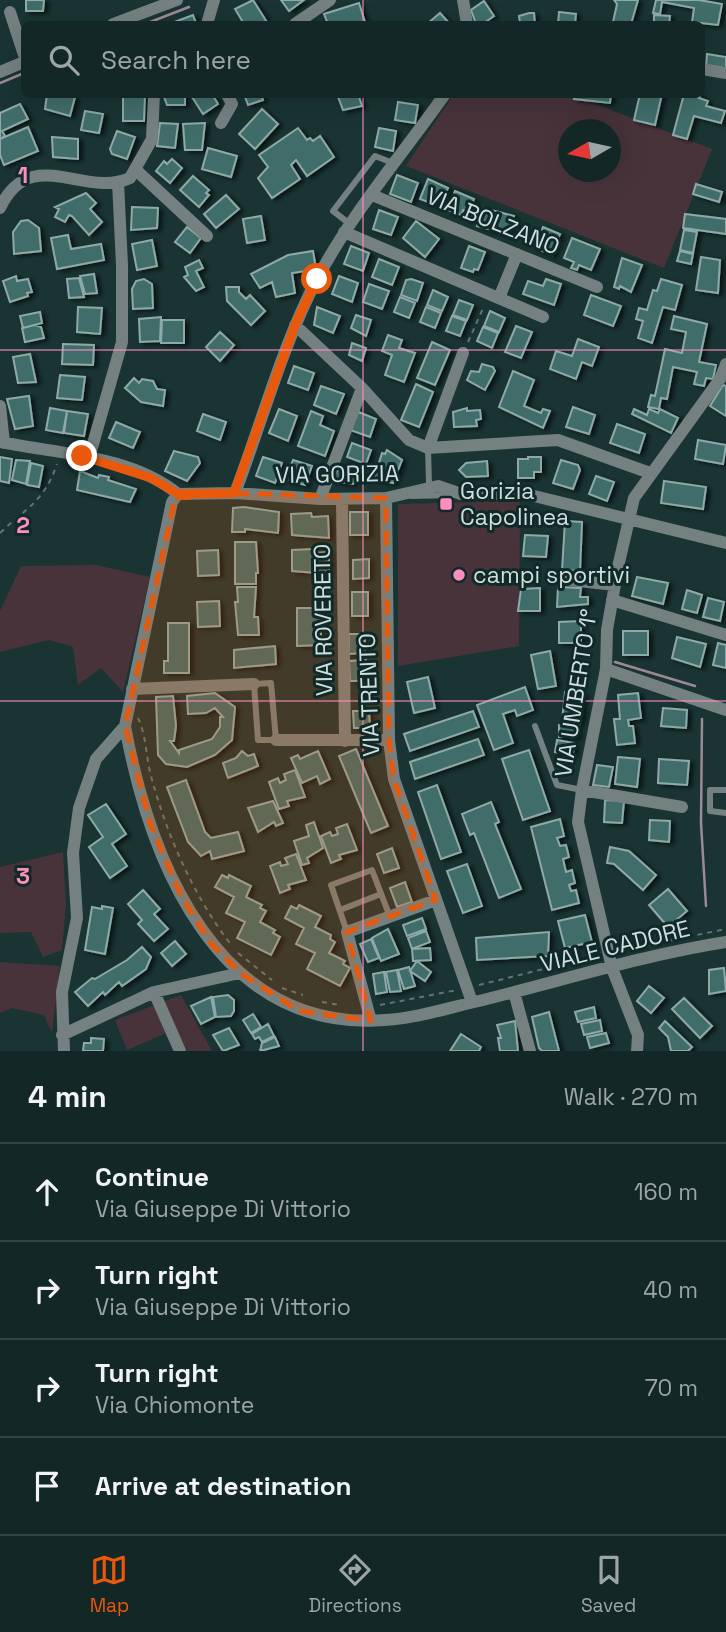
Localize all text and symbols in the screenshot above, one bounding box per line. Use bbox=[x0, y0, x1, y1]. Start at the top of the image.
search box bbox=[21, 21, 705, 98]
icon: search bbox=[45, 41, 83, 79]
text: Search here bbox=[101, 43, 251, 77]
north arrow bbox=[558, 119, 621, 182]
text: 1 bbox=[18, 160, 28, 190]
street label: VIA BOLZANO bbox=[422, 181, 564, 261]
route start bbox=[301, 263, 332, 294]
route end bbox=[66, 440, 97, 471]
street label: VIA GORIZIA bbox=[275, 458, 399, 490]
place label: Gorizia Capolinea bbox=[460, 476, 569, 532]
marker: Gorizia Capolinea bbox=[438, 496, 454, 512]
text: 2 bbox=[16, 510, 30, 540]
street label: VIA ROVERETO bbox=[307, 544, 339, 696]
place label: campi sportivi bbox=[473, 560, 630, 590]
marker: campi sportivi bbox=[451, 567, 467, 583]
street label: VIA UMBERTO 1° bbox=[548, 607, 604, 779]
street label: VIA TRENTO bbox=[352, 633, 386, 757]
text: 3 bbox=[16, 861, 30, 891]
street label: VIALE CADORE bbox=[537, 913, 693, 979]
text: 4 min bbox=[28, 1077, 107, 1116]
text: Walk · 270 m bbox=[564, 1082, 698, 1112]
text: Continue bbox=[95, 1160, 209, 1194]
icon: ahead bbox=[28, 1173, 66, 1211]
text: 160 m bbox=[634, 1177, 698, 1207]
text: Via Giuseppe Di Vittorio bbox=[95, 1194, 351, 1224]
text: Turn right bbox=[95, 1258, 219, 1292]
icon: right bbox=[28, 1271, 66, 1309]
text: 40 m bbox=[643, 1275, 698, 1305]
text: Via Giuseppe Di Vittorio bbox=[95, 1292, 351, 1322]
text: Turn right bbox=[95, 1356, 219, 1390]
icon: right bbox=[28, 1369, 66, 1407]
text: 70 m bbox=[645, 1373, 698, 1403]
text: Via Chiomonte bbox=[95, 1390, 254, 1420]
icon: arrive bbox=[28, 1467, 66, 1505]
text: Arrive at destination bbox=[95, 1469, 352, 1503]
tab: Map bbox=[90, 1551, 129, 1618]
tab: Directions bbox=[309, 1551, 402, 1618]
tab: Saved bbox=[581, 1551, 636, 1618]

